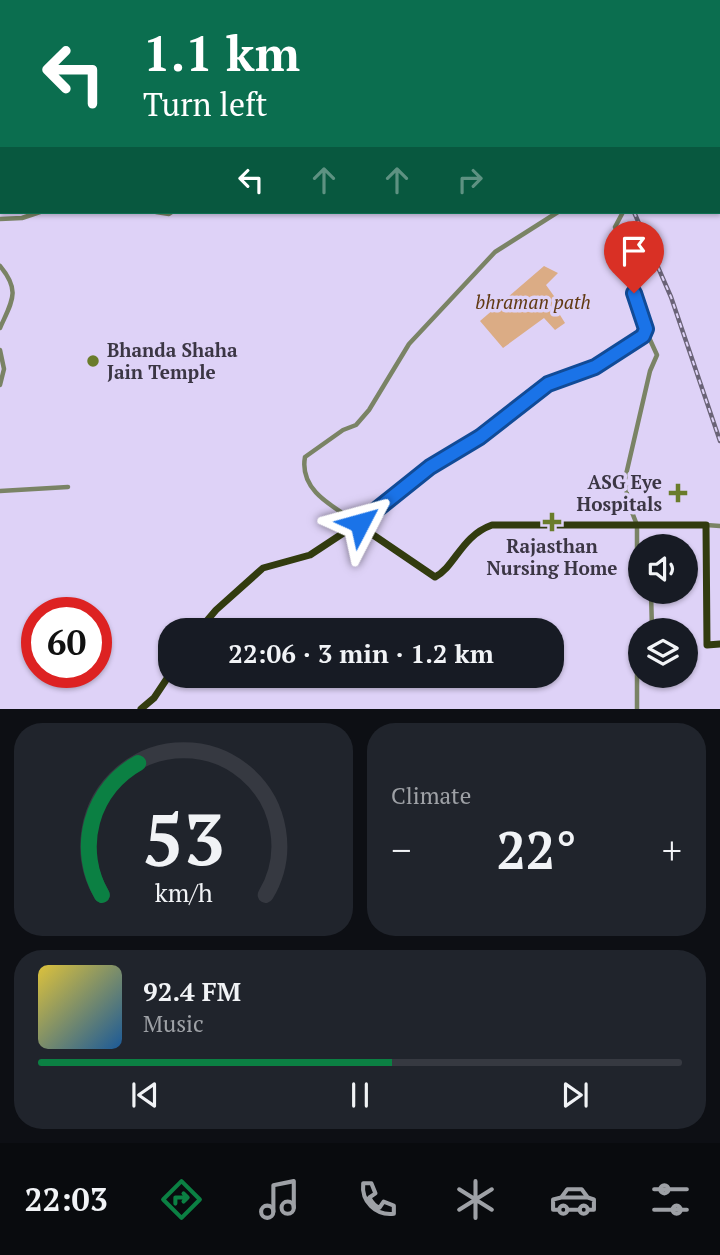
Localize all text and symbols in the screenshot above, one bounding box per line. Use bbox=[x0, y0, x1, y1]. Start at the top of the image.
text: 1.1 km bbox=[143, 20, 300, 85]
icon: left bbox=[28, 28, 119, 119]
text: Turn left bbox=[143, 83, 267, 125]
icon: left bbox=[232, 161, 270, 199]
icon: ahead bbox=[305, 161, 343, 199]
icon: ahead bbox=[378, 161, 416, 199]
icon: right bbox=[451, 161, 489, 199]
pin bbox=[604, 221, 664, 293]
icon: arrive bbox=[615, 232, 653, 270]
park label: bhraman path bbox=[475, 289, 591, 314]
place label: Bhanda Shaha Jain Temple bbox=[107, 337, 238, 384]
marker: Bhanda Shaha Jain Temple bbox=[85, 353, 101, 369]
place label: ASG Eye Hospitals bbox=[577, 469, 662, 516]
marker: ASG Eye Hospitals bbox=[668, 483, 688, 503]
position arrow bbox=[323, 486, 397, 560]
marker: Rajasthan Nursing Home bbox=[542, 512, 562, 532]
place label: Rajasthan Nursing Home bbox=[486, 533, 618, 580]
map controls bbox=[628, 534, 698, 688]
button: sound bbox=[628, 534, 698, 604]
speed limit sign: 60 bbox=[21, 597, 112, 688]
button: layers bbox=[628, 618, 698, 688]
text: 22:06 · 3 min · 1.2 km bbox=[228, 636, 494, 670]
text: Climate bbox=[391, 780, 471, 811]
text: 53 bbox=[142, 790, 225, 887]
text: 22° bbox=[496, 815, 577, 884]
text: − bbox=[391, 825, 411, 875]
text: + bbox=[662, 825, 682, 875]
text: km/h bbox=[155, 876, 213, 909]
text: 92.4 FM bbox=[143, 974, 241, 1008]
text: Music bbox=[143, 1008, 204, 1039]
icon: previous bbox=[126, 1076, 164, 1114]
icon: pause bbox=[341, 1076, 379, 1114]
icon: next bbox=[556, 1076, 594, 1114]
icon: directions bbox=[157, 1175, 206, 1224]
icon: music bbox=[255, 1175, 304, 1224]
icon: phone bbox=[353, 1175, 402, 1224]
icon: climate bbox=[451, 1175, 500, 1224]
icon: car bbox=[549, 1175, 598, 1224]
icon: filters bbox=[646, 1175, 695, 1224]
text: 22:03 bbox=[24, 1178, 108, 1220]

